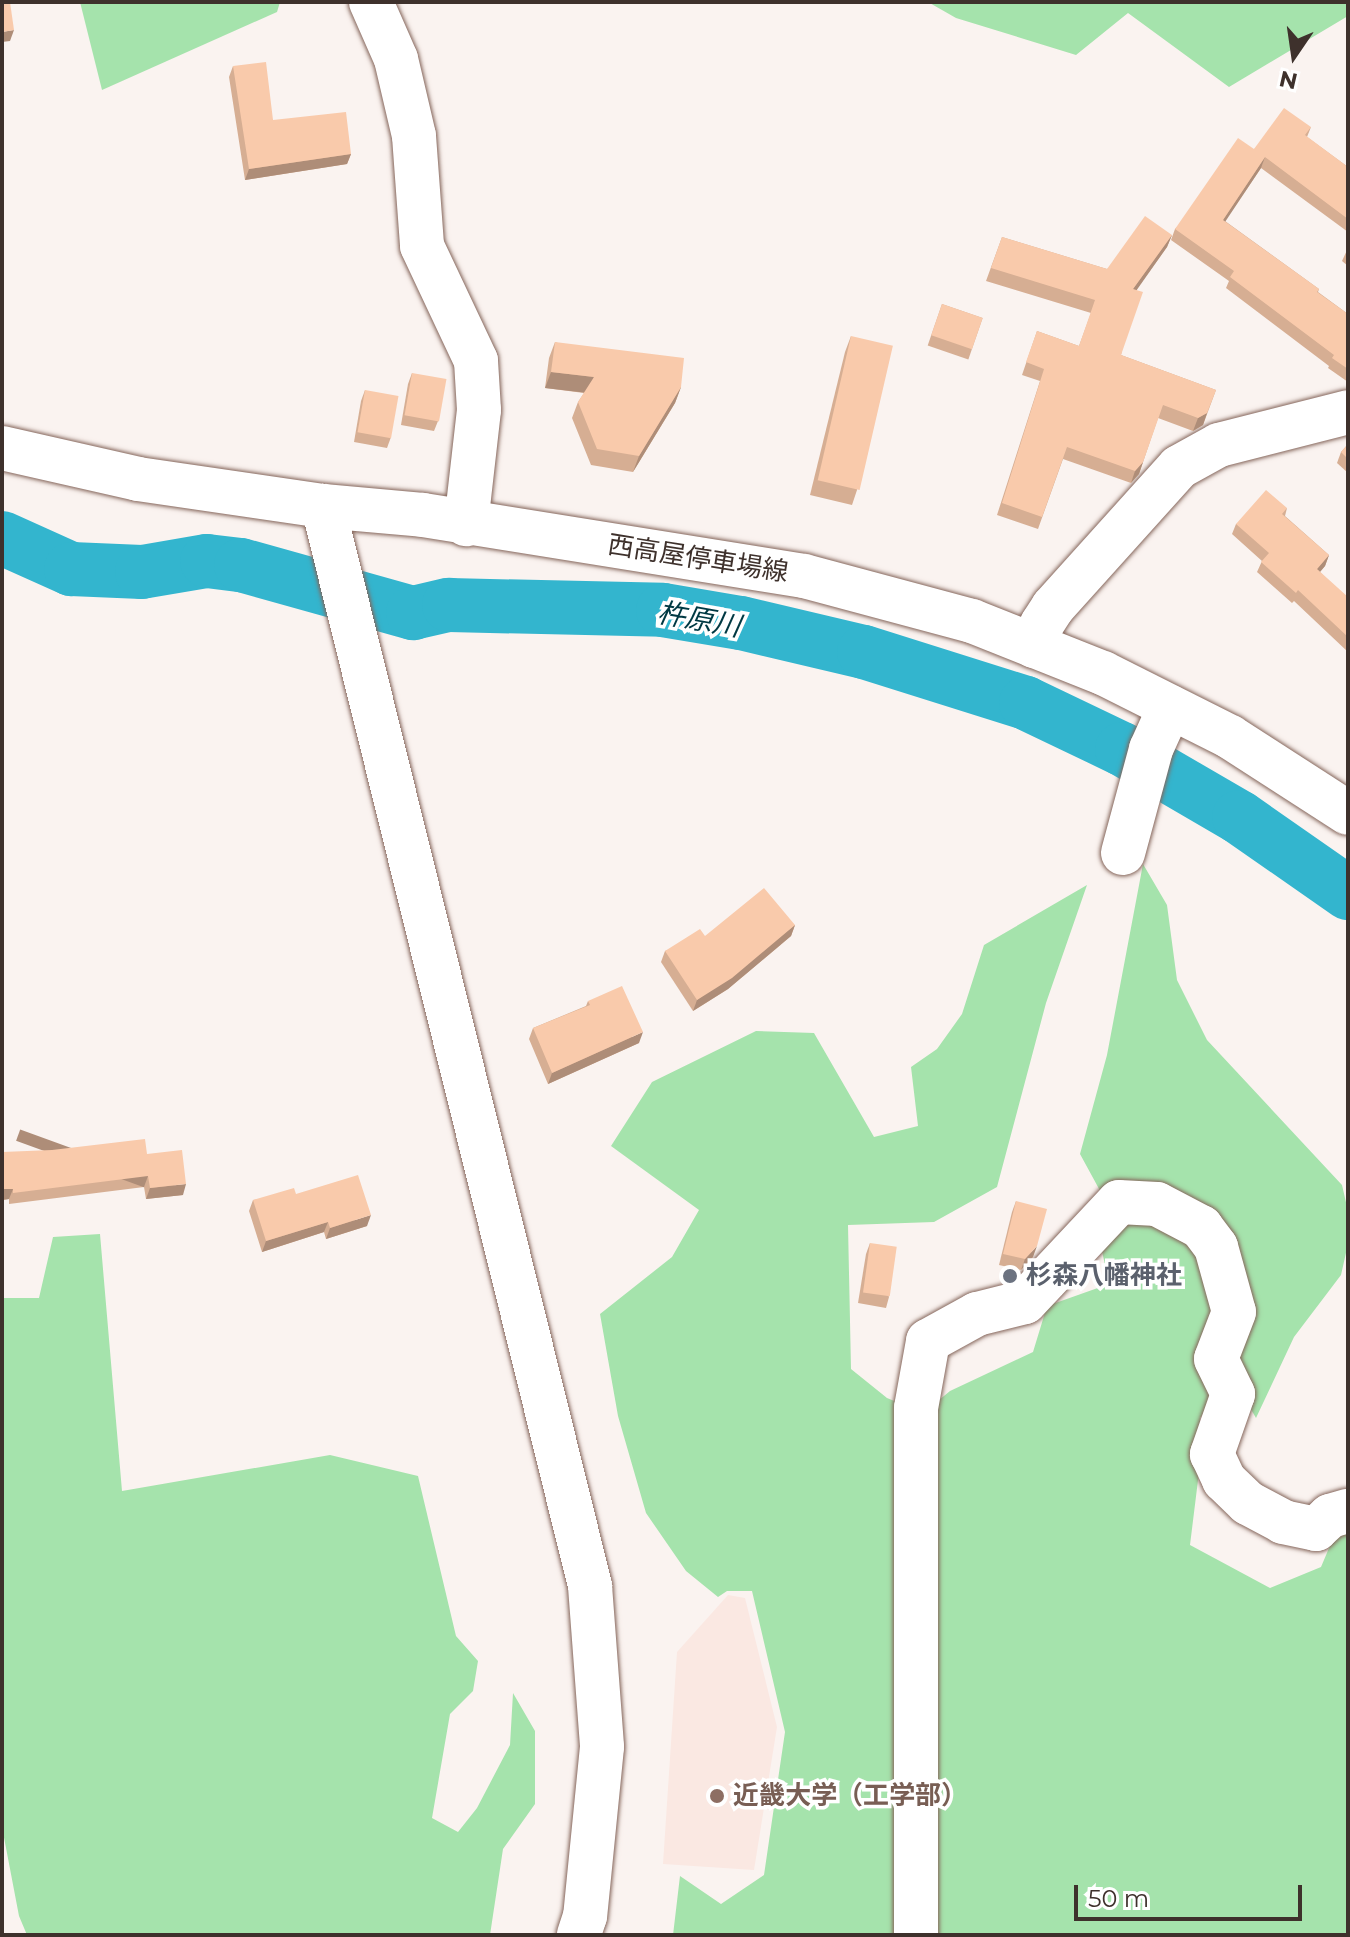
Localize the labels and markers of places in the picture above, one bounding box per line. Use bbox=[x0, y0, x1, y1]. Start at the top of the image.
place label: 杉森八幡神社 bbox=[1026, 1260, 1182, 1292]
marker: 杉森八幡神社 bbox=[1001, 1267, 1019, 1285]
place label: 近畿大学（工学部） bbox=[733, 1780, 967, 1812]
marker: 近畿大学（工学部） bbox=[708, 1787, 726, 1805]

